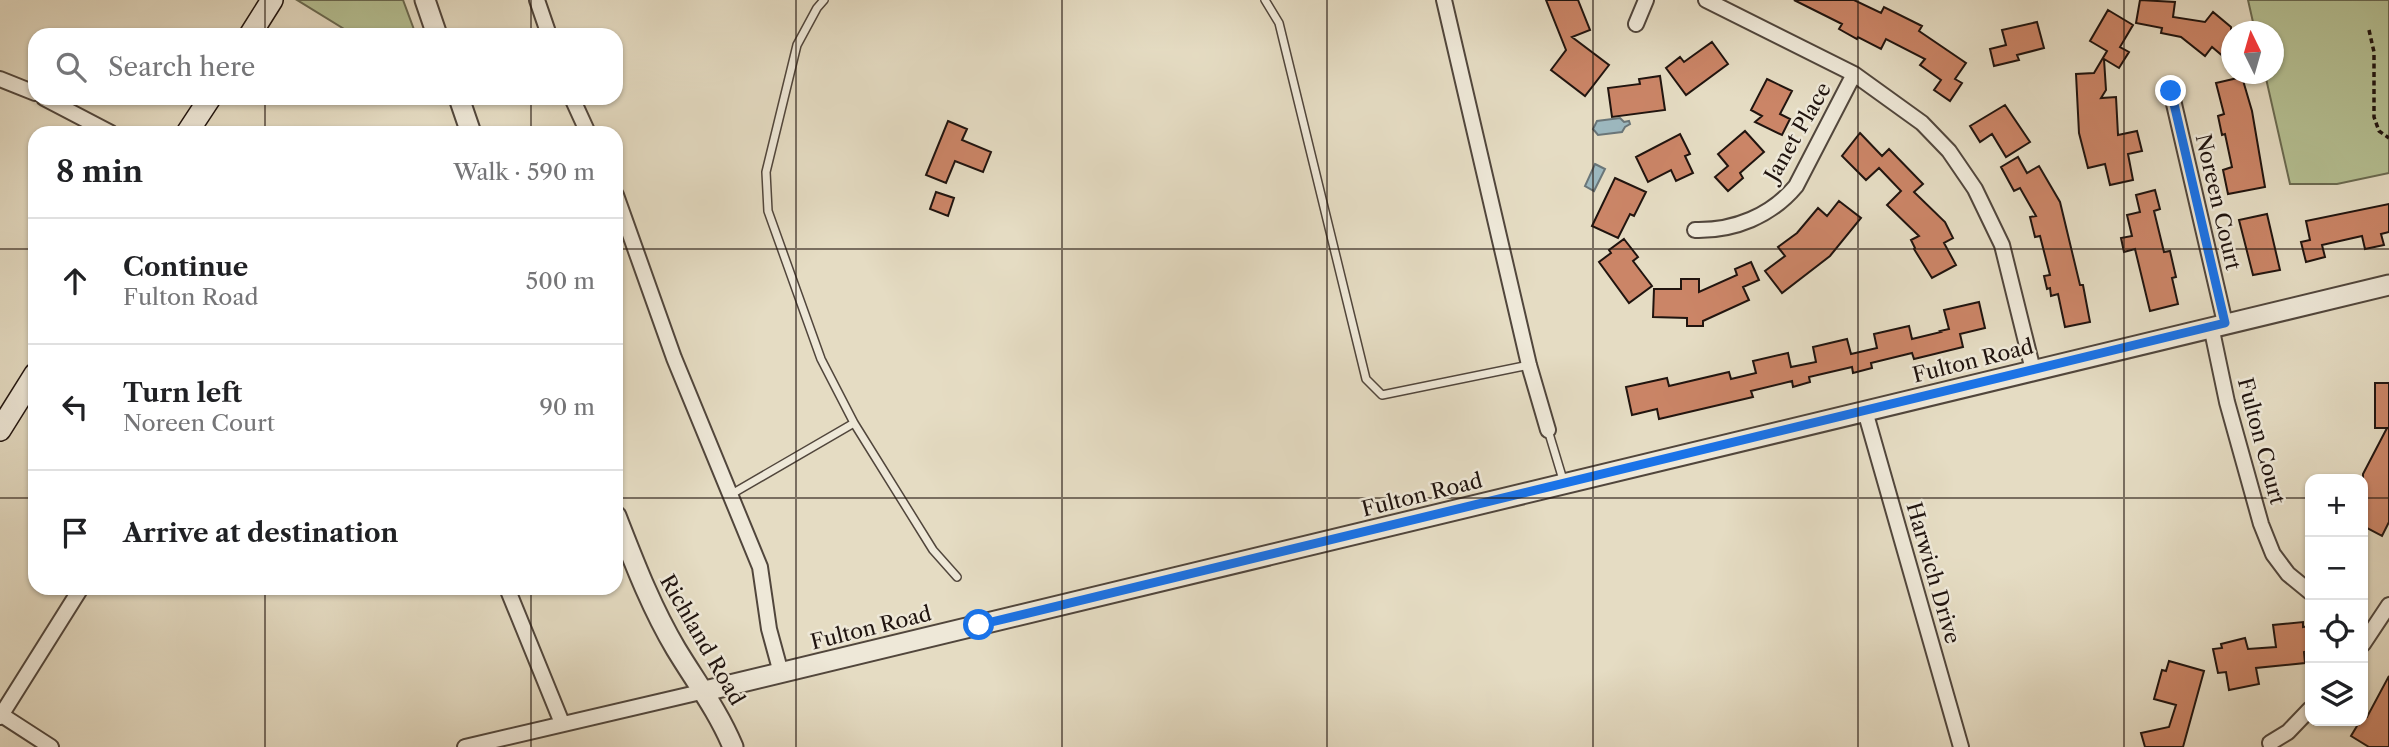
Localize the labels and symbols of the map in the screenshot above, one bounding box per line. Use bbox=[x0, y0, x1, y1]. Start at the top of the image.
north arrow bbox=[2221, 21, 2284, 84]
route end bbox=[2155, 75, 2186, 106]
street label: Janet Place bbox=[1758, 78, 1836, 188]
street label: Noreen Court bbox=[2191, 131, 2246, 273]
street label: Fulton Road bbox=[1910, 333, 2036, 388]
street label: Fulton Court bbox=[2233, 375, 2291, 507]
street label: Fulton Road bbox=[1359, 467, 1485, 522]
street label: Harwich Drive bbox=[1901, 499, 1966, 646]
street label: Richland Road bbox=[655, 570, 750, 710]
street label: Fulton Road bbox=[808, 600, 934, 655]
route start bbox=[963, 609, 994, 640]

